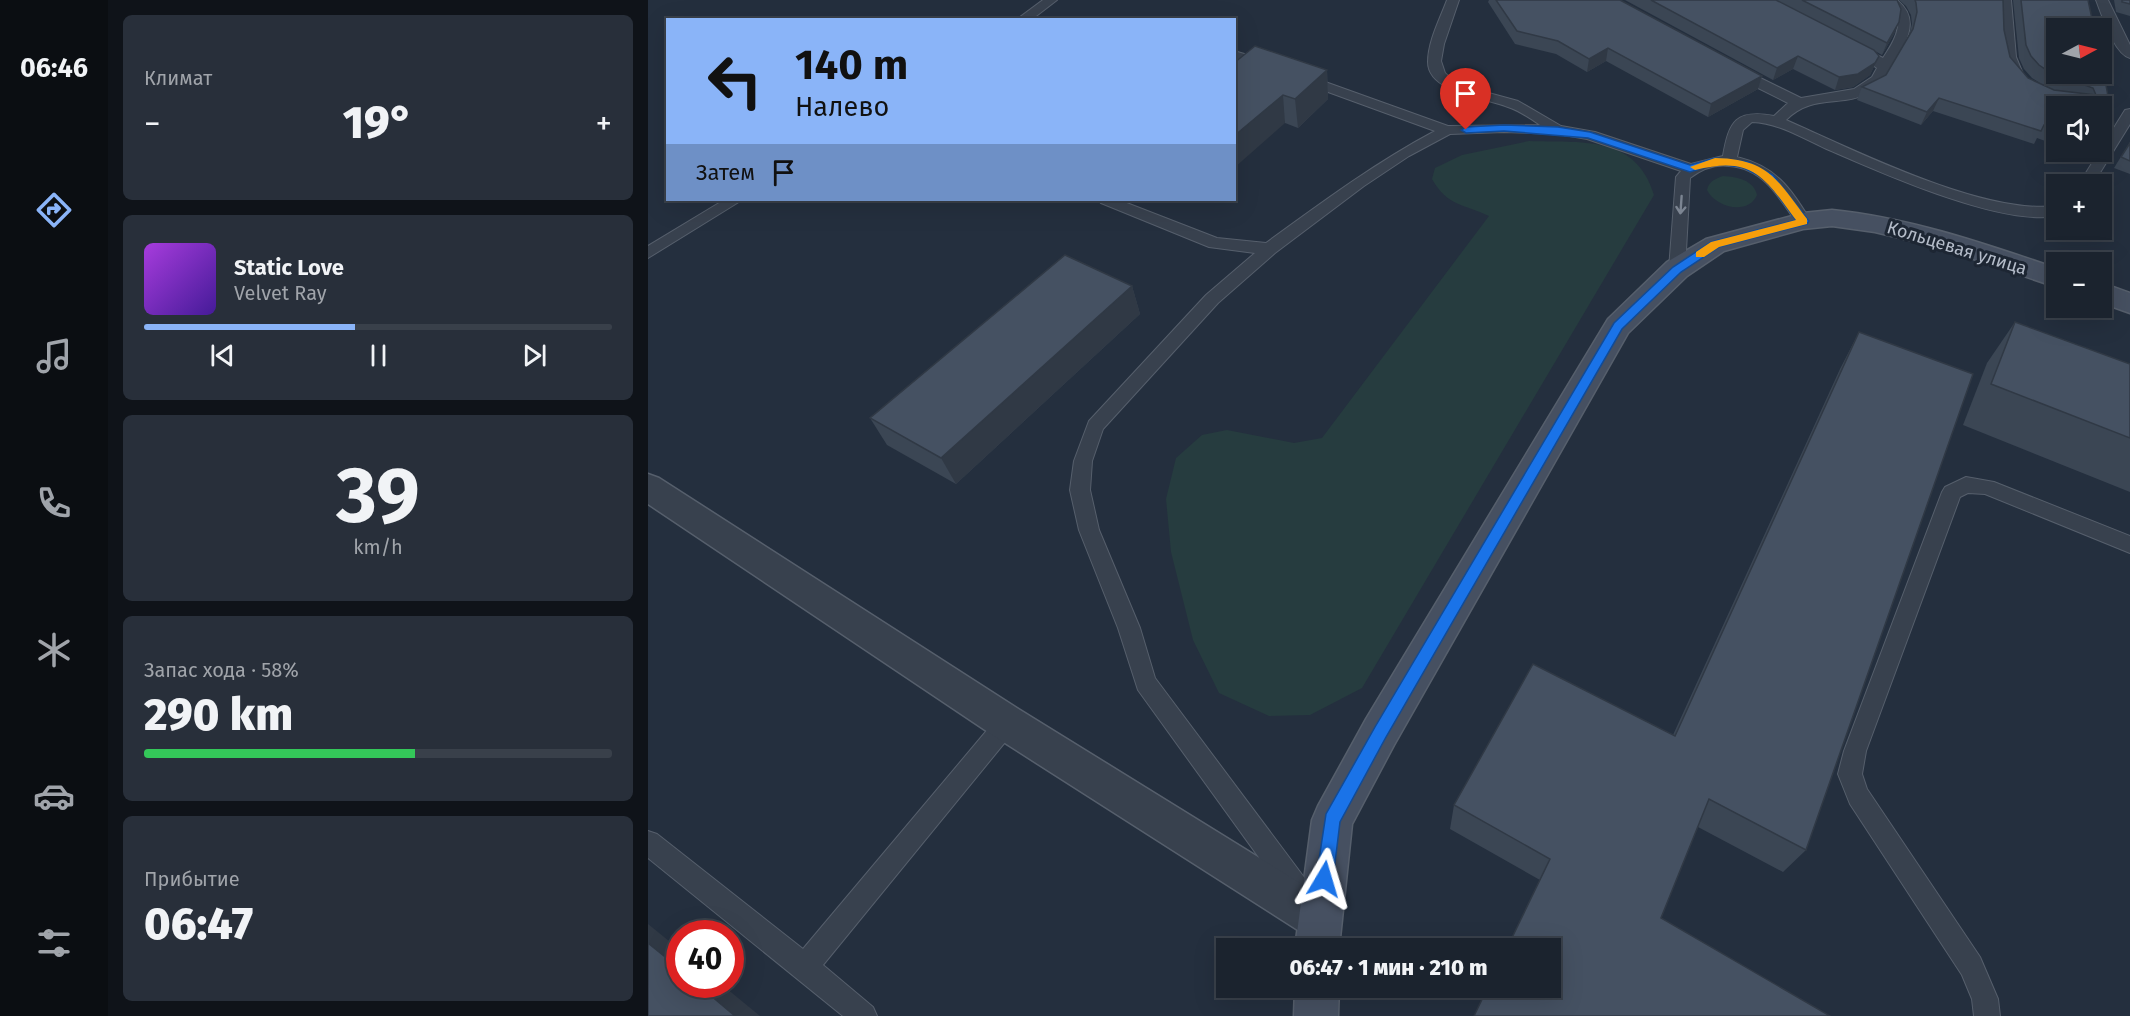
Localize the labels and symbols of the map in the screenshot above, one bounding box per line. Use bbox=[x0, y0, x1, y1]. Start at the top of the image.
north arrow bbox=[2046, 18, 2112, 84]
pin bbox=[1440, 68, 1491, 130]
one-way arrow bbox=[1675, 195, 1686, 215]
street label: Кольцевая улица bbox=[1884, 216, 2030, 280]
position arrow bbox=[1292, 847, 1356, 911]
speed limit sign: 40 bbox=[666, 920, 744, 998]

